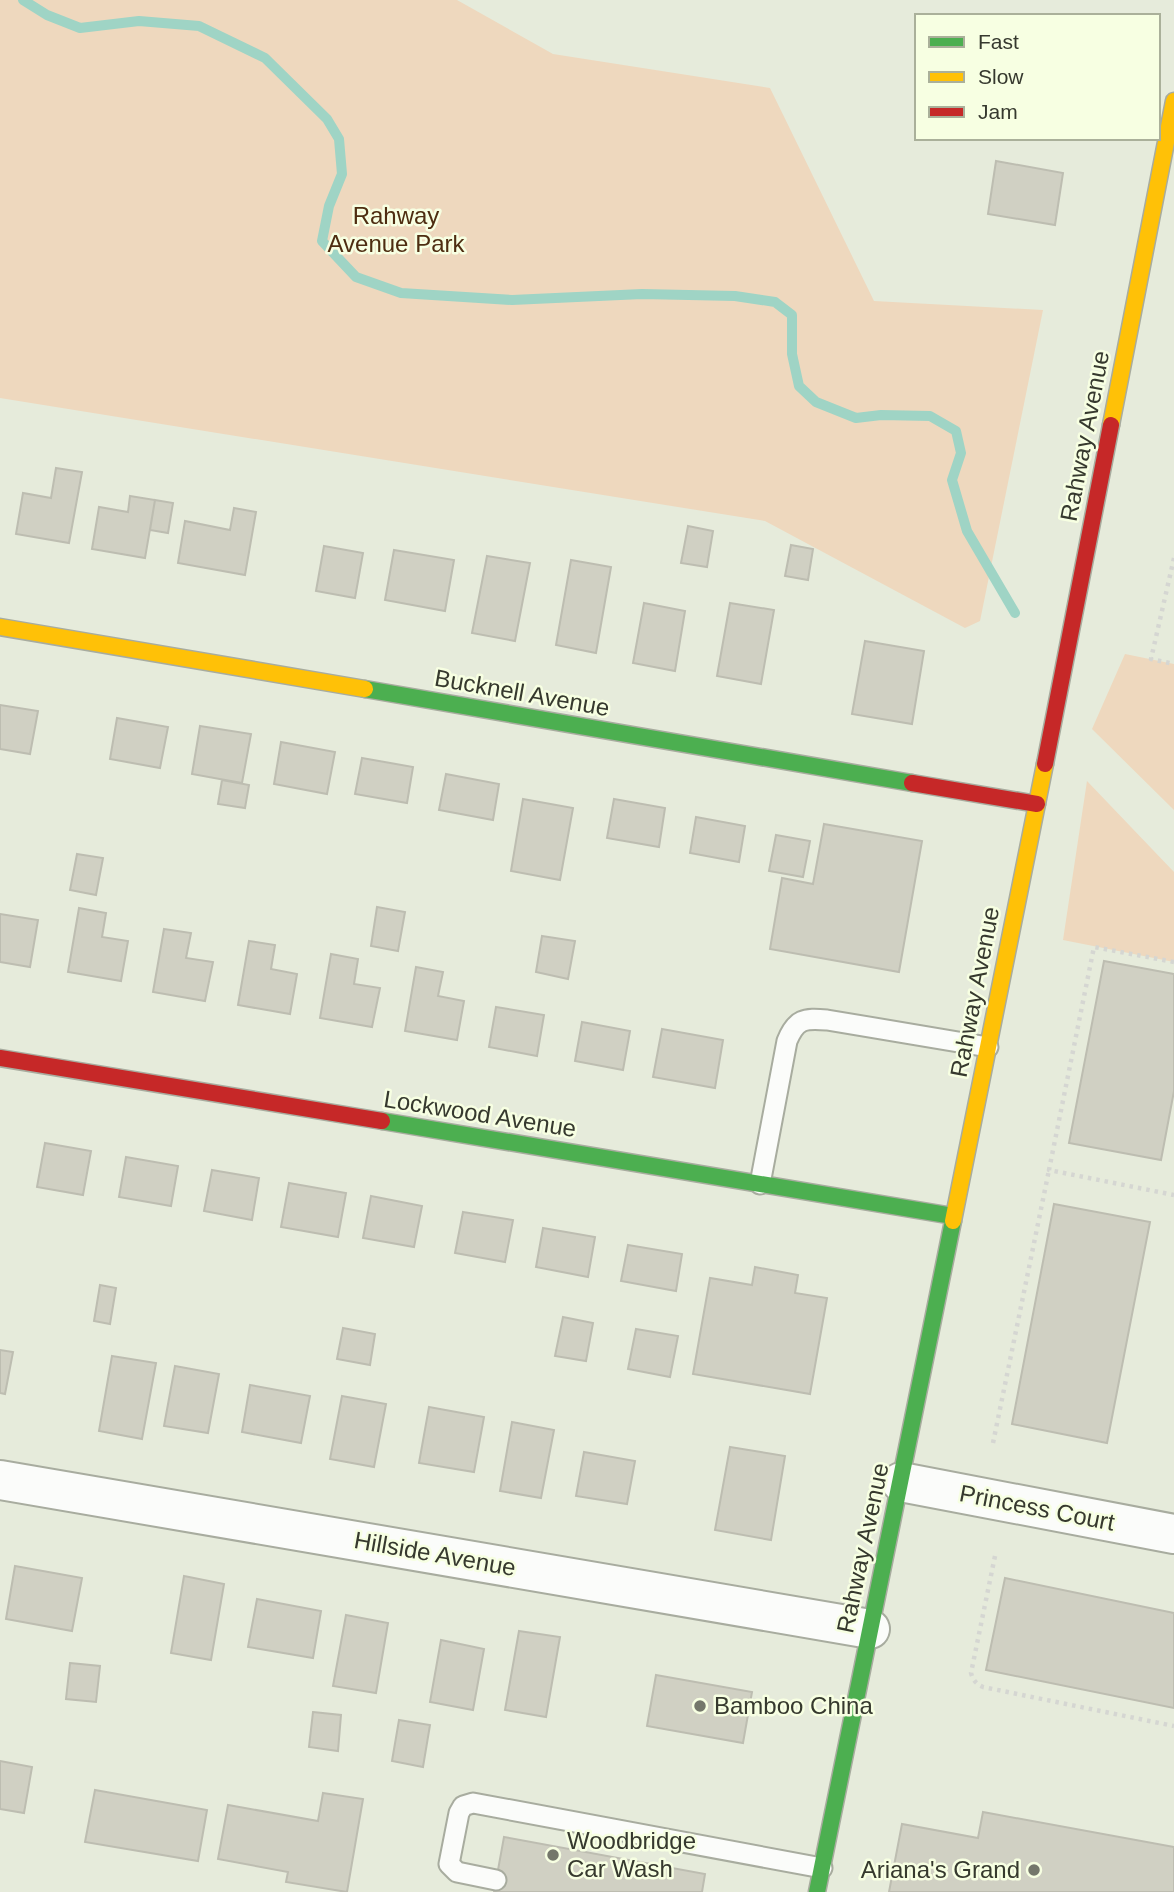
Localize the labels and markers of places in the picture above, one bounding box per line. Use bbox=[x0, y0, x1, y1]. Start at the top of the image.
place label: Bamboo China bbox=[714, 1692, 873, 1719]
marker: Bamboo China bbox=[692, 1698, 708, 1714]
place label: Woodbridge Car Wash bbox=[567, 1827, 696, 1882]
marker: Woodbridge Car Wash bbox=[545, 1847, 561, 1863]
place label: Ariana's Grand bbox=[861, 1856, 1020, 1883]
marker: Ariana's Grand bbox=[1026, 1862, 1042, 1878]

